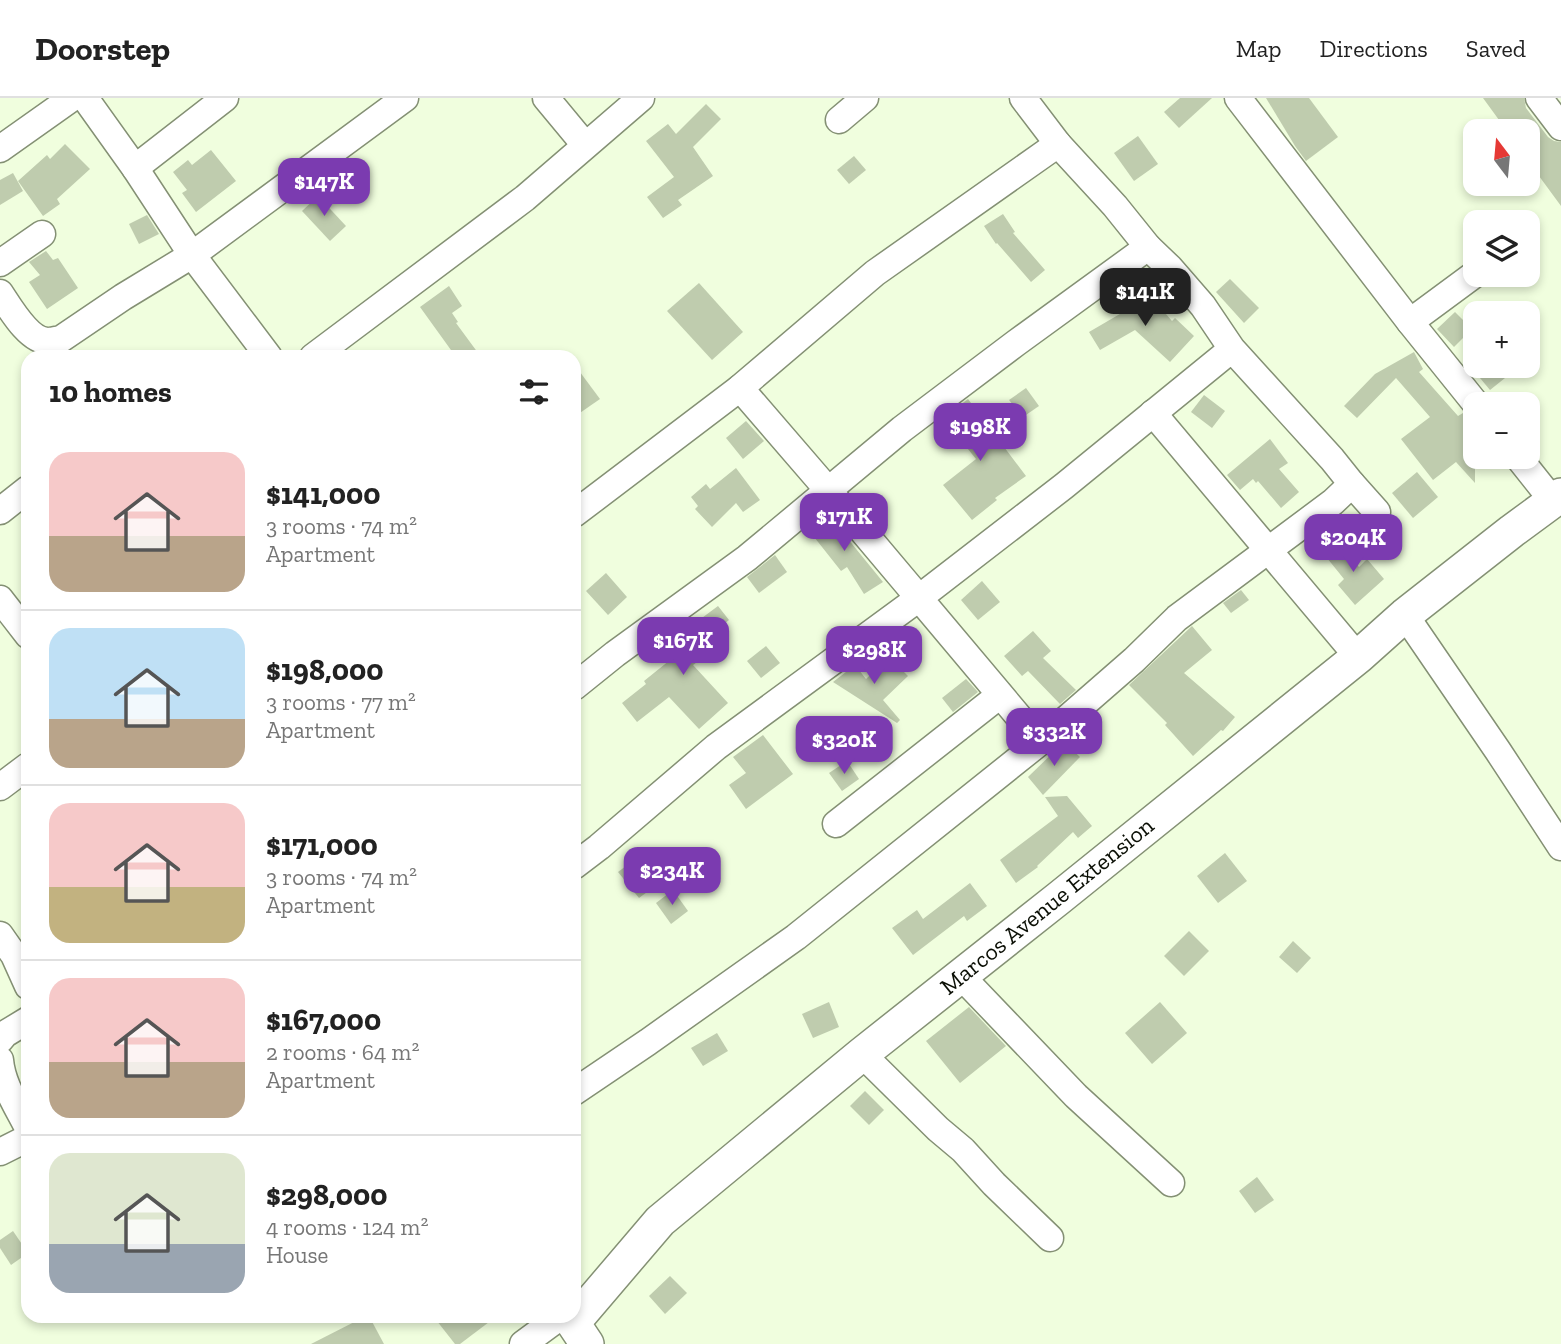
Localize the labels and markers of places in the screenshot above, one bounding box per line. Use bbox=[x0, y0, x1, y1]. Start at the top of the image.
pin: $147K bbox=[275, 158, 373, 218]
pin: $141K bbox=[1096, 268, 1194, 328]
pin: $198K bbox=[931, 404, 1029, 463]
pin: $171K bbox=[795, 494, 893, 553]
pin: $204K bbox=[1304, 514, 1402, 574]
pin: $167K bbox=[634, 618, 732, 677]
pin: $298K bbox=[825, 626, 923, 686]
pin: $332K bbox=[1005, 708, 1103, 768]
pin: $320K bbox=[795, 716, 893, 776]
pin: $234K bbox=[623, 848, 721, 907]

